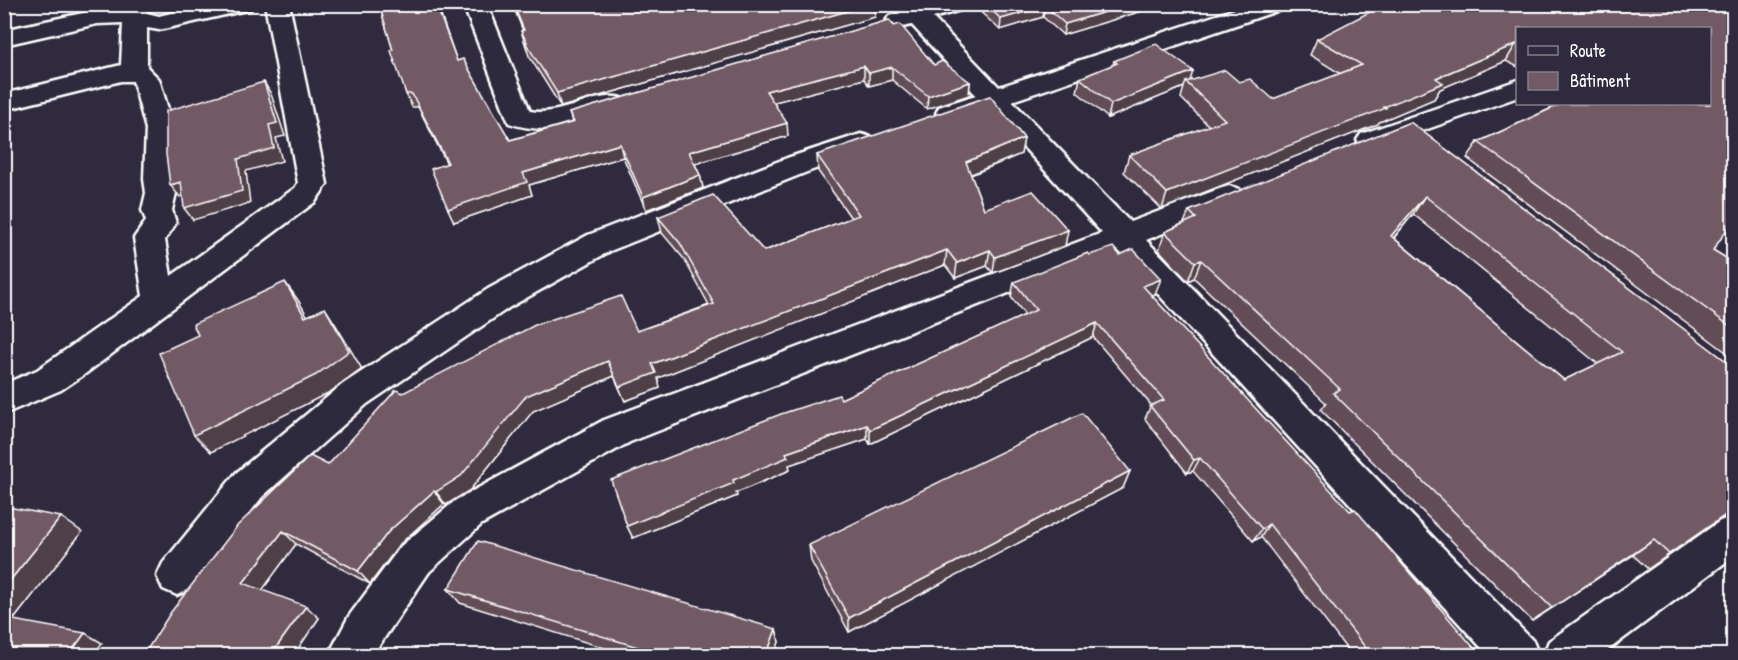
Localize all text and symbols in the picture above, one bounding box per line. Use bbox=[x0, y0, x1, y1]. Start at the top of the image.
legend bbox=[1516, 27, 1711, 105]
text: Route bbox=[1570, 38, 1606, 63]
text: Bâtiment bbox=[1570, 68, 1631, 93]

